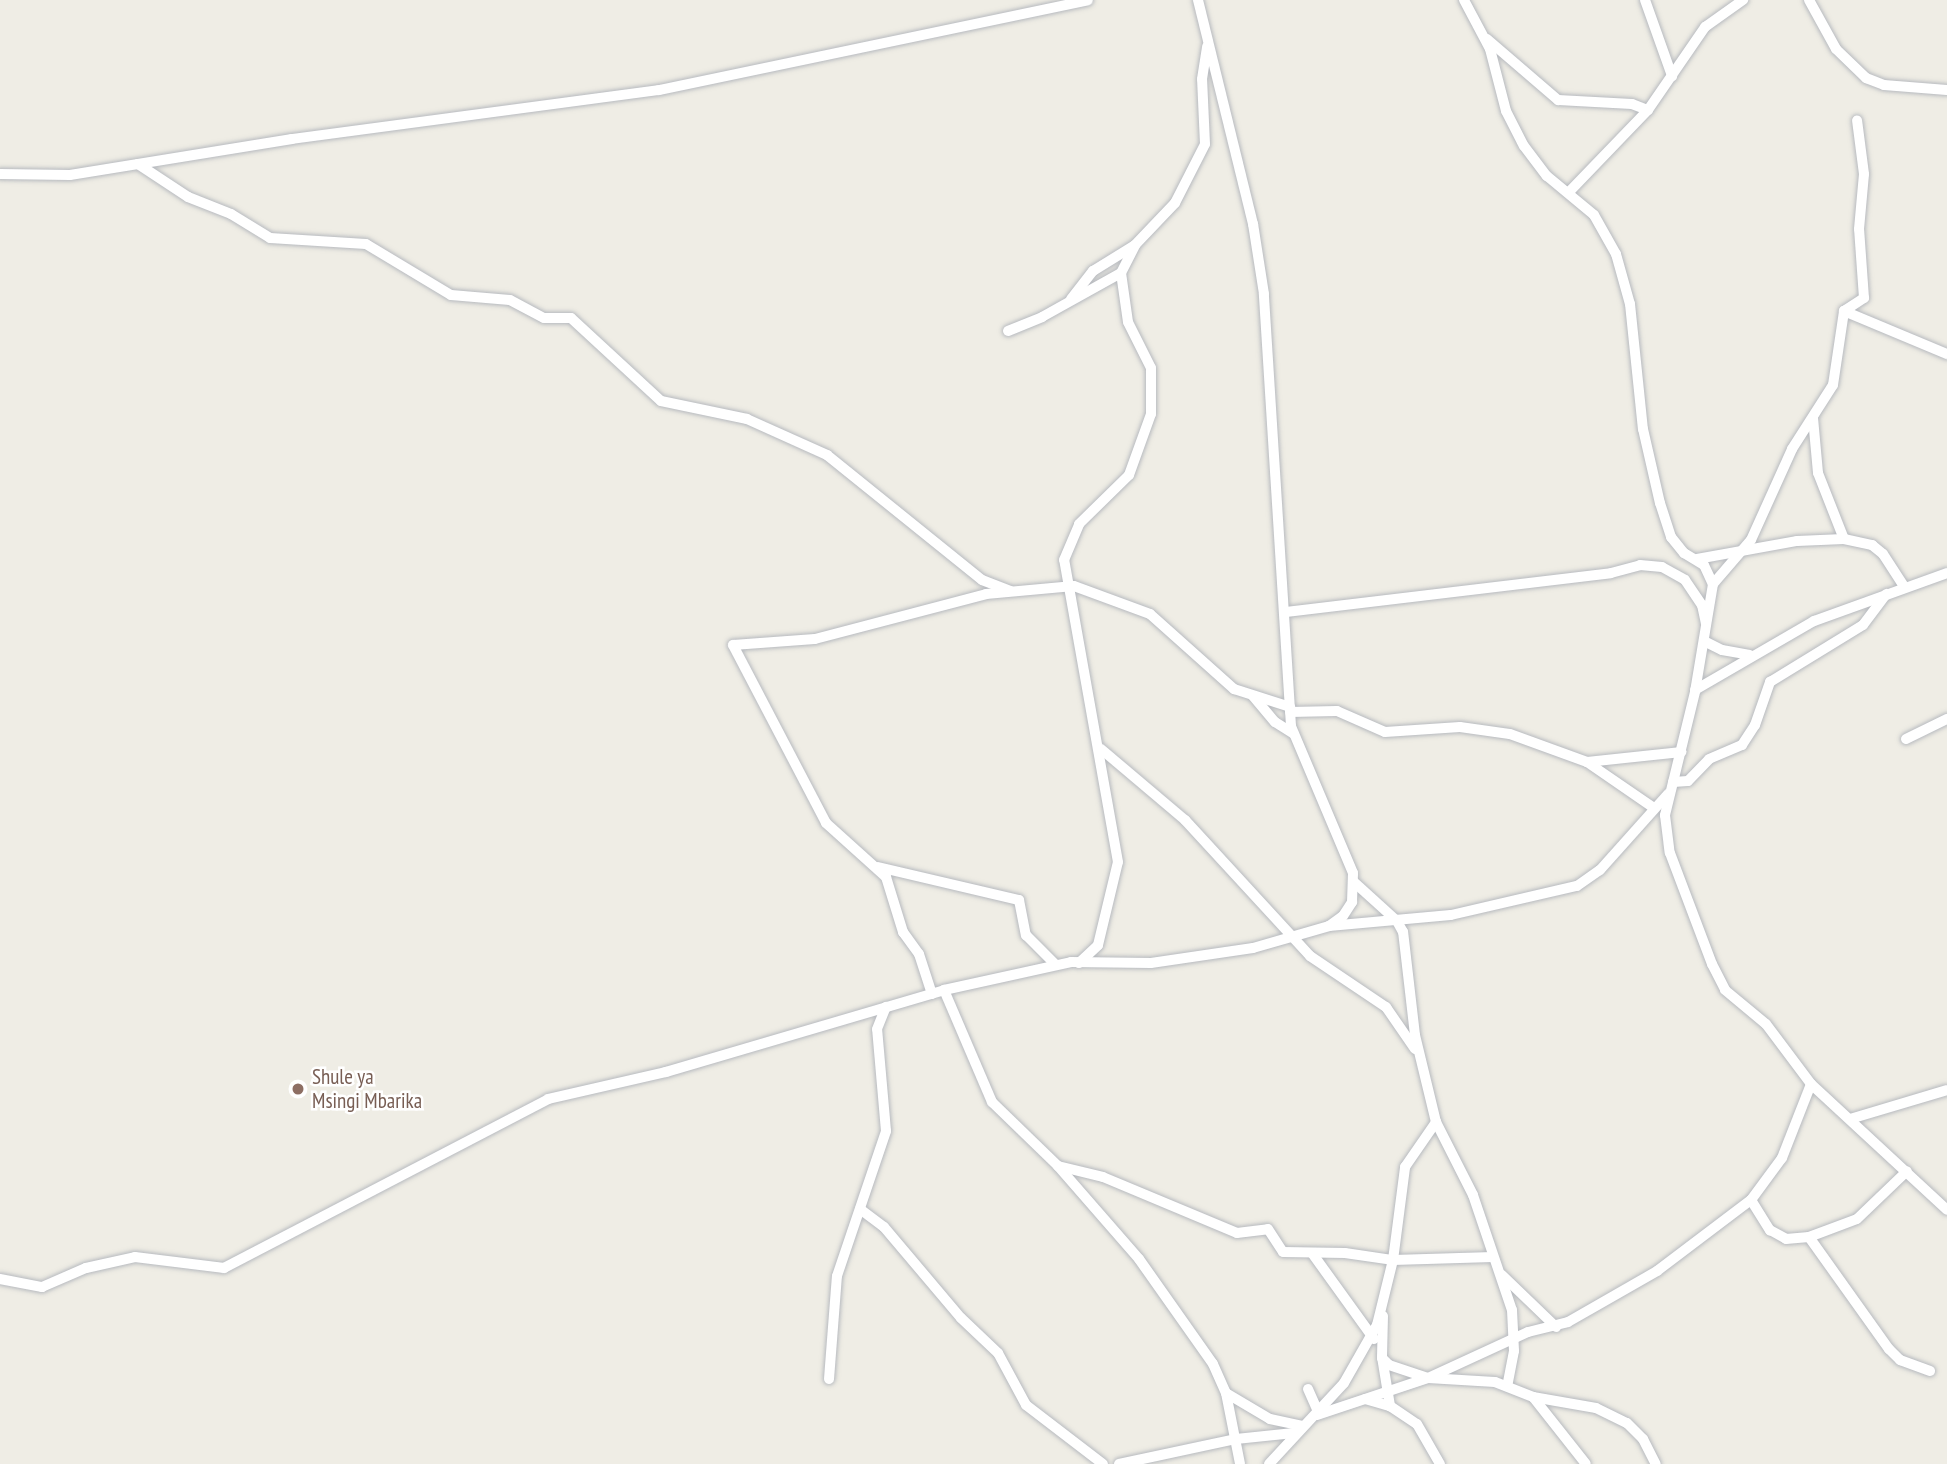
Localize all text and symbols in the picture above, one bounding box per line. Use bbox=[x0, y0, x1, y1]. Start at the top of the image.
place label: Shule ya Msingi Mbarika bbox=[312, 1064, 422, 1114]
marker: Shule ya Msingi Mbarika bbox=[290, 1081, 306, 1097]

